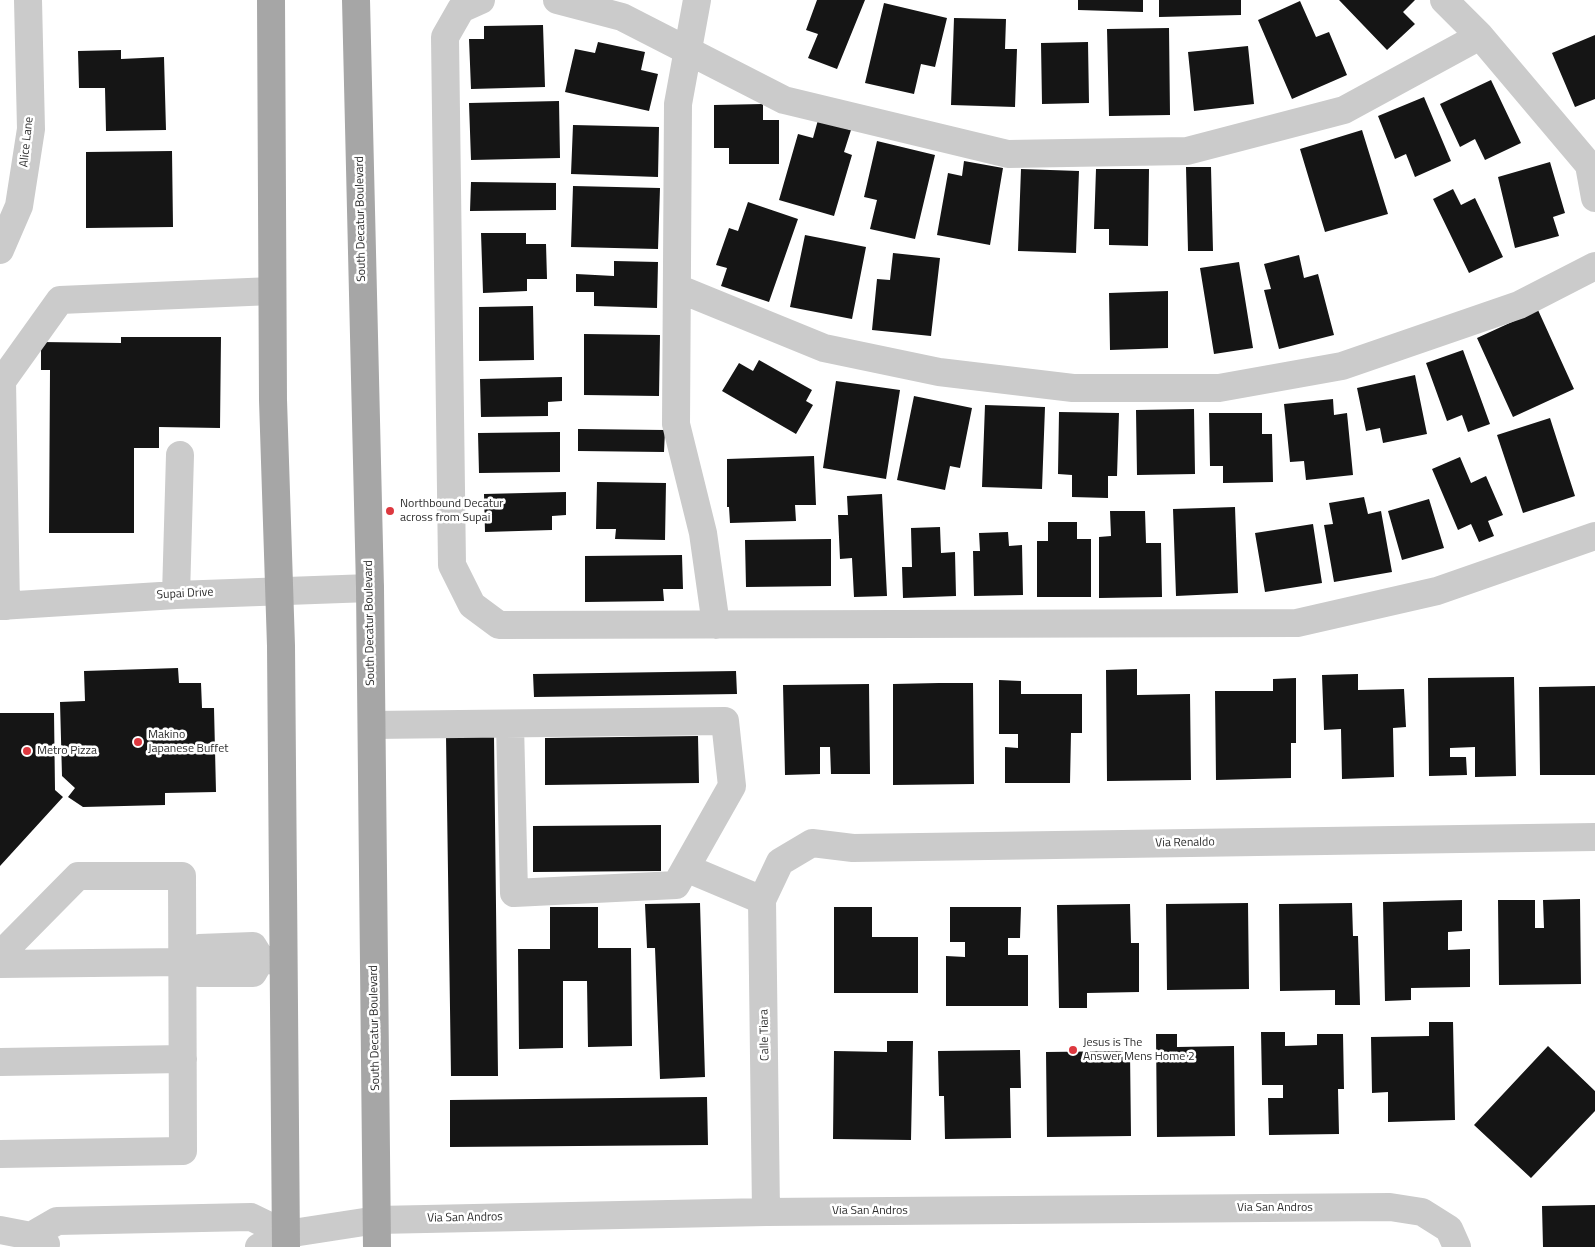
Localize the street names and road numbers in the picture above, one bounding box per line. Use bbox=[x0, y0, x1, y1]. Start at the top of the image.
street label: Alice Lane bbox=[17, 116, 37, 168]
street label: South Decatur Boulevard bbox=[353, 156, 369, 282]
street label: South Decatur Boulevard bbox=[362, 560, 378, 686]
street label: Supai Drive bbox=[156, 585, 214, 603]
street label: Via Renaldo bbox=[1155, 835, 1215, 851]
street label: South Decatur Boulevard bbox=[367, 965, 383, 1091]
street label: Calle Tiara bbox=[757, 1009, 773, 1061]
street label: Via San Andros bbox=[1237, 1201, 1313, 1215]
street label: Via San Andros bbox=[832, 1204, 908, 1218]
street label: Via San Andros bbox=[427, 1210, 503, 1226]

